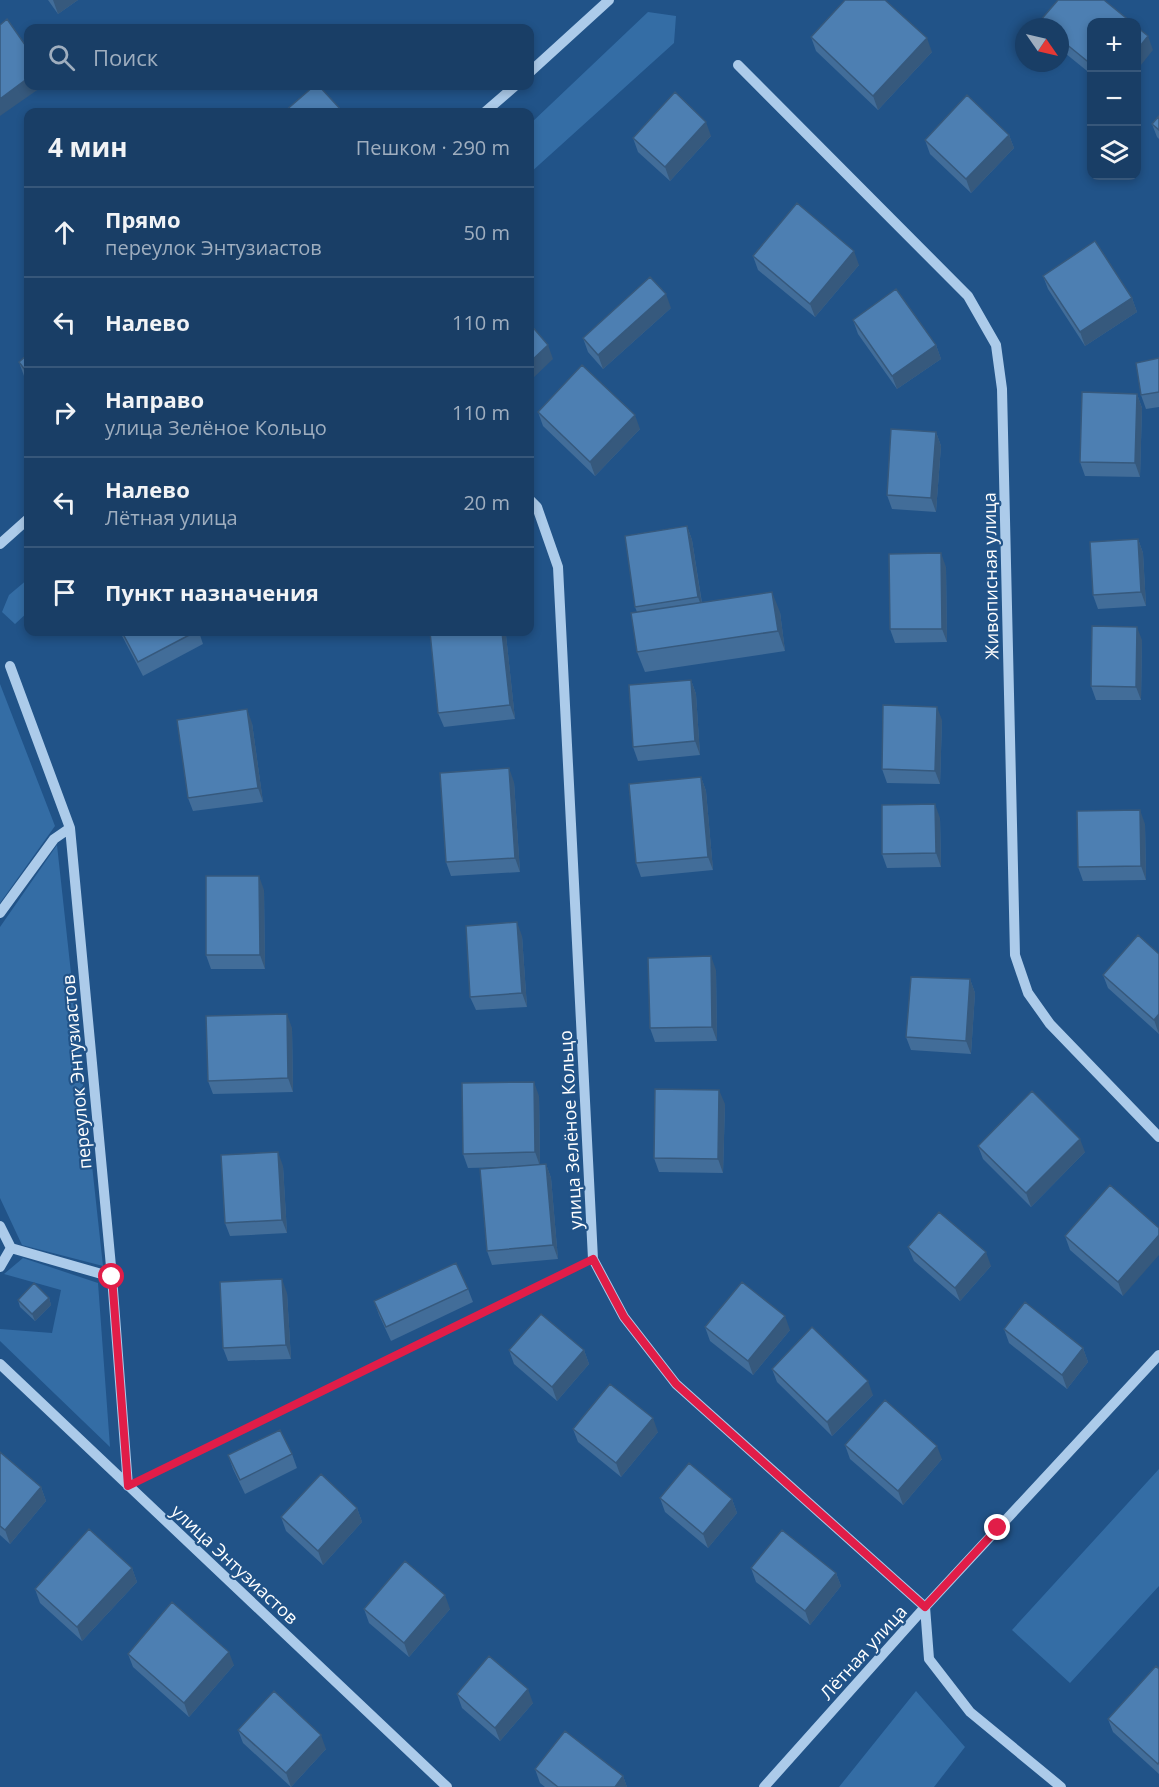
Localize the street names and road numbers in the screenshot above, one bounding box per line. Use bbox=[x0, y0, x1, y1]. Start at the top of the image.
street label: Живописная улица bbox=[977, 492, 1003, 660]
street label: переулок Энтузиастов bbox=[56, 974, 96, 1170]
street label: улица Зелёное Кольцо bbox=[553, 1030, 587, 1230]
street label: улица Энтузиастов bbox=[166, 1499, 304, 1629]
street label: Лётная улица bbox=[814, 1600, 912, 1704]

